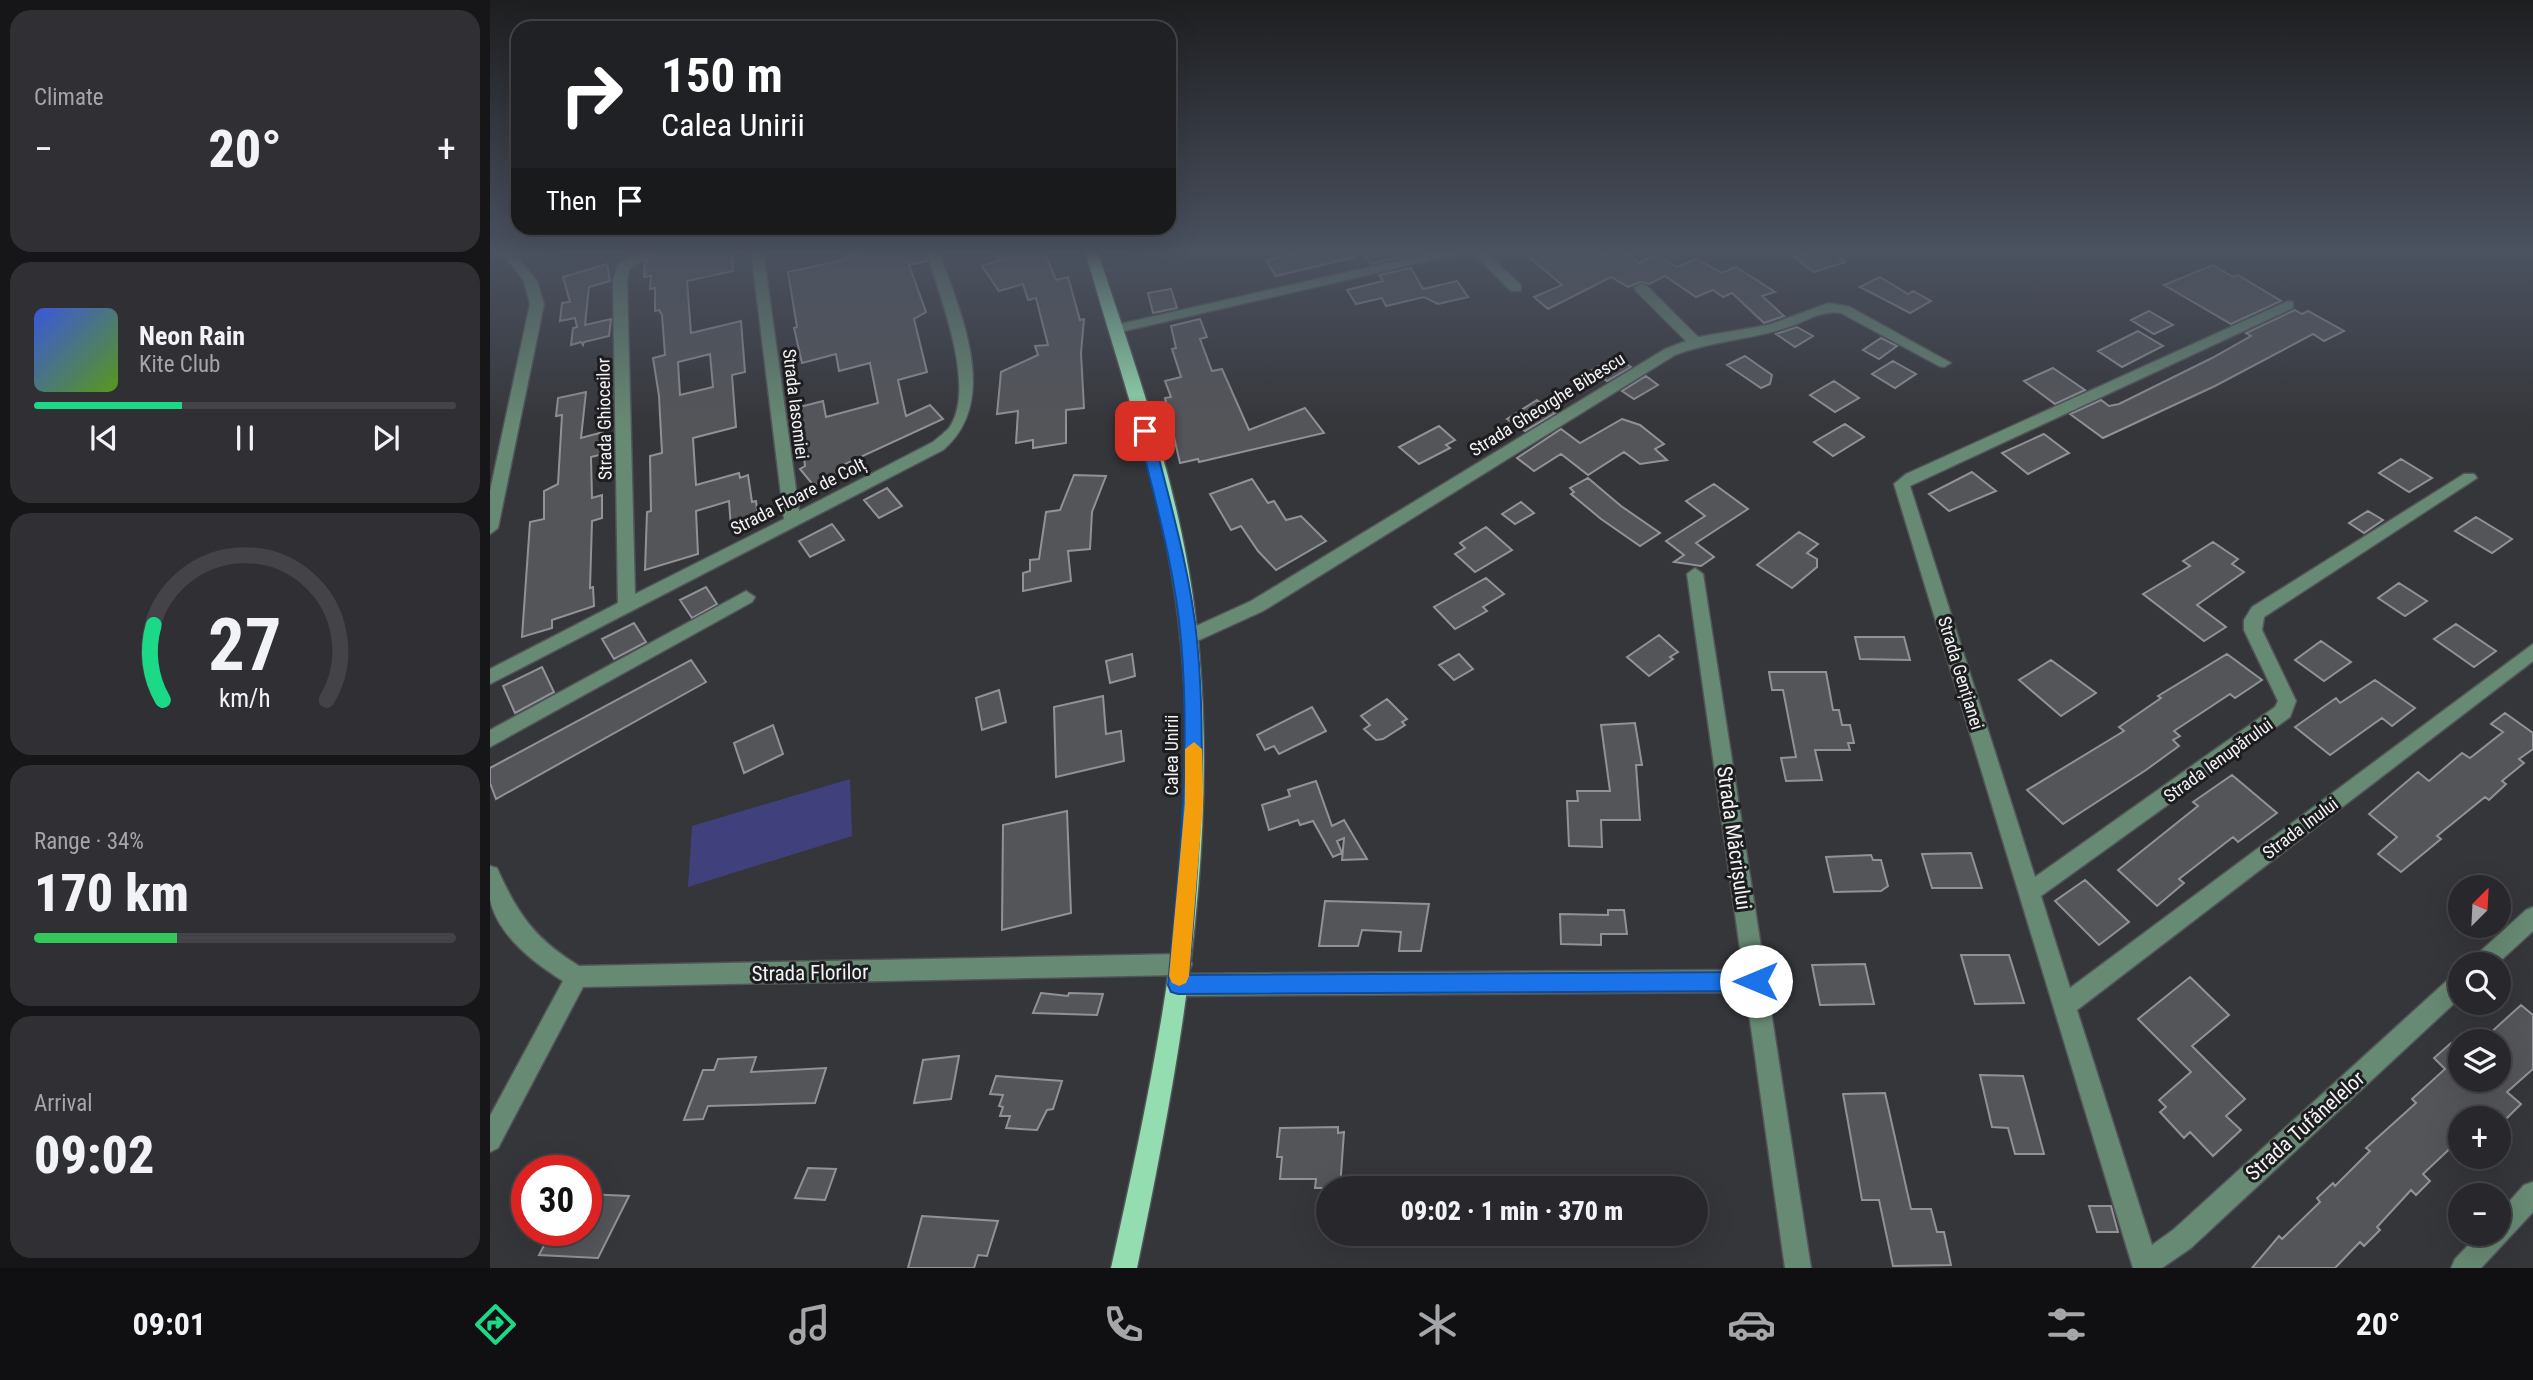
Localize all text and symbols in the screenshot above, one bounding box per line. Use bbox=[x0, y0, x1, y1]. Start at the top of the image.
text: 150 m bbox=[661, 47, 783, 104]
icon: right bbox=[546, 49, 637, 140]
text: Climate bbox=[34, 84, 104, 111]
text: Calea Unirii bbox=[661, 106, 805, 144]
text: 20° bbox=[208, 119, 282, 180]
text: − bbox=[34, 127, 53, 171]
text: + bbox=[437, 127, 456, 171]
icon: arrive bbox=[611, 182, 649, 220]
text: Then bbox=[546, 186, 597, 216]
text: Neon Rain bbox=[139, 321, 245, 351]
street label: Strada Iasomiei bbox=[779, 348, 813, 460]
street label: Strada Gheorghe Bibescu bbox=[1466, 348, 1628, 460]
text: Kite Club bbox=[139, 351, 220, 378]
street label: Strada Ghioceilor bbox=[592, 357, 616, 480]
pin bbox=[1115, 401, 1175, 461]
icon: arrive bbox=[1126, 412, 1164, 450]
icon: previous bbox=[85, 419, 123, 457]
icon: pause bbox=[226, 419, 264, 457]
icon: next bbox=[367, 419, 405, 457]
street label: Strada Floare de Colț bbox=[727, 453, 869, 540]
text: 27 bbox=[208, 602, 282, 688]
street label: Strada Gențianei bbox=[1933, 614, 1988, 732]
text: km/h bbox=[219, 684, 271, 713]
street label: Strada Ienupărului bbox=[2160, 714, 2276, 806]
street label: Calea Unirii bbox=[1161, 715, 1182, 795]
street label: Strada Măcrișului bbox=[1712, 765, 1756, 911]
street label: Strada Inului bbox=[2258, 793, 2342, 863]
text: Range · 34% bbox=[34, 828, 144, 855]
text: 170 km bbox=[34, 863, 189, 924]
north arrow bbox=[2448, 875, 2511, 938]
map controls bbox=[2448, 875, 2511, 1246]
position arrow bbox=[1719, 944, 1793, 1018]
button: search bbox=[2448, 952, 2511, 1015]
street label: Strada Florilor bbox=[751, 960, 869, 986]
button: layers bbox=[2448, 1029, 2511, 1092]
street label: Strada Tufănelelor bbox=[2241, 1066, 2369, 1186]
text: Arrival bbox=[34, 1090, 93, 1117]
button: + bbox=[2448, 1106, 2511, 1169]
text: 09:02 bbox=[34, 1125, 154, 1186]
speed limit sign: 30 bbox=[511, 1155, 602, 1246]
button: − bbox=[2448, 1183, 2511, 1246]
text: 09:02 · 1 min · 370 m bbox=[1401, 1196, 1623, 1226]
icon: directions bbox=[471, 1300, 520, 1349]
icon: music bbox=[785, 1300, 834, 1349]
icon: phone bbox=[1099, 1300, 1148, 1349]
icon: climate bbox=[1413, 1300, 1462, 1349]
icon: car bbox=[1727, 1300, 1776, 1349]
icon: filters bbox=[2042, 1300, 2091, 1349]
text: 09:01 bbox=[133, 1305, 206, 1343]
text: 20° bbox=[2356, 1305, 2400, 1343]

